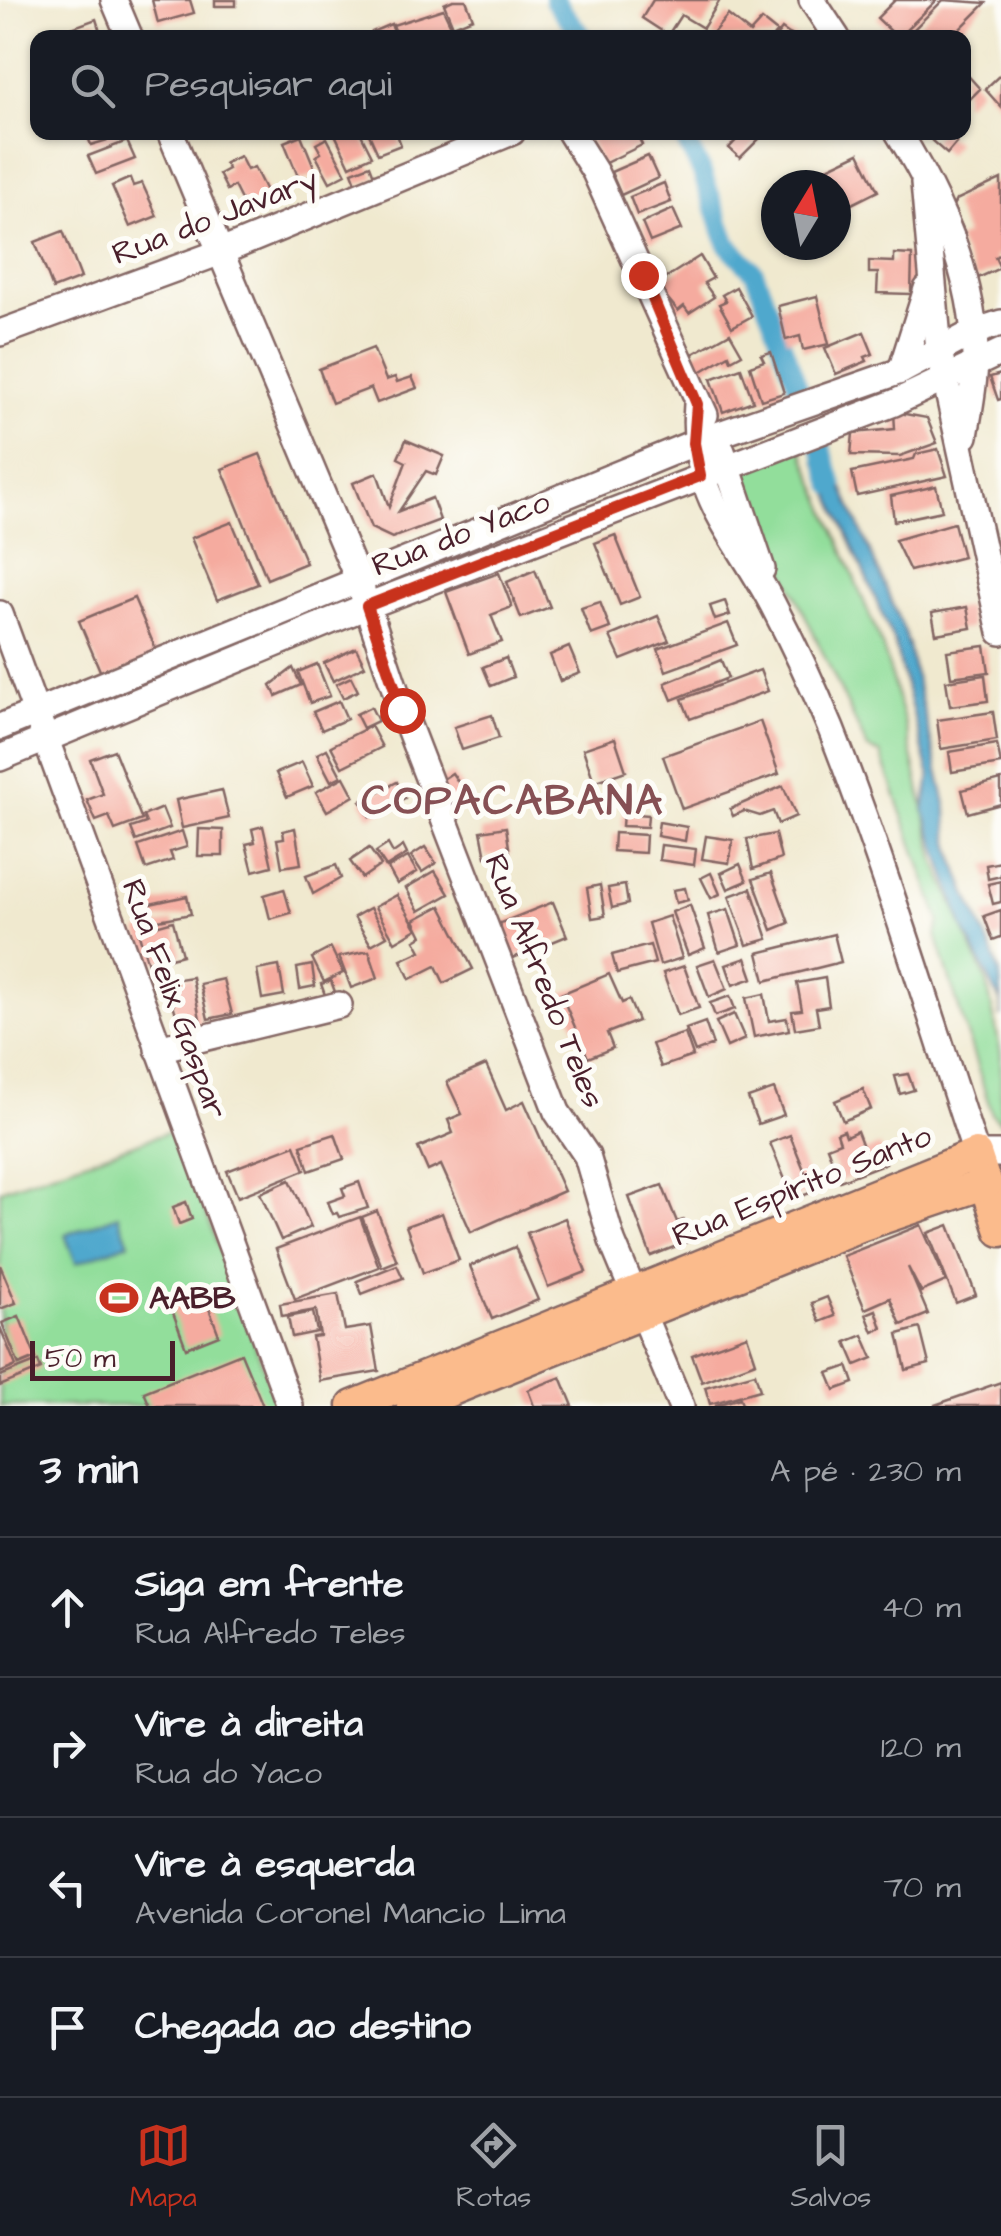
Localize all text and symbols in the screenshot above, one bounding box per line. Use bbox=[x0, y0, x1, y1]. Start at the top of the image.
search box bbox=[30, 30, 971, 140]
icon: search bbox=[65, 58, 120, 113]
text: Pesquisar aqui bbox=[145, 59, 392, 111]
street label: Rua do Javary bbox=[106, 157, 324, 277]
north arrow bbox=[761, 170, 851, 260]
route end bbox=[621, 253, 667, 299]
street label: Rua do Yaco bbox=[366, 479, 556, 589]
route start bbox=[380, 688, 426, 734]
district label: COPACABANA bbox=[361, 773, 665, 831]
street label: Rua Alfredo Teles bbox=[472, 847, 616, 1115]
street label: Rua Felix Gaspar bbox=[110, 873, 238, 1125]
street label: Rua Espírito Santo bbox=[666, 1113, 938, 1259]
place label: AABB bbox=[149, 1276, 236, 1321]
sports icon: AABB bbox=[98, 1277, 140, 1319]
scale bar bbox=[30, 1336, 175, 1380]
text: 50 m bbox=[45, 1339, 116, 1378]
text: 3 min bbox=[40, 1442, 138, 1500]
text: A pé · 230 m bbox=[770, 1449, 961, 1494]
text: Siga em frente bbox=[135, 1559, 404, 1611]
icon: ahead bbox=[40, 1580, 95, 1635]
text: 40 m bbox=[881, 1585, 961, 1630]
text: Rua Alfredo Teles bbox=[135, 1611, 406, 1656]
text: Vire à direita bbox=[135, 1699, 363, 1751]
icon: right bbox=[40, 1720, 95, 1775]
text: 120 m bbox=[881, 1725, 961, 1770]
text: Rua do Yaco bbox=[135, 1751, 322, 1796]
text: Vire à esquerda bbox=[135, 1839, 415, 1891]
icon: left bbox=[40, 1860, 95, 1915]
text: 70 m bbox=[883, 1865, 961, 1910]
text: Avenida Coronel Mancio Lima bbox=[135, 1891, 566, 1936]
icon: arrive bbox=[40, 2000, 95, 2055]
text: Chegada ao destino bbox=[135, 2001, 471, 2053]
tab: Mapa bbox=[130, 2118, 197, 2217]
tab: Rotas bbox=[456, 2118, 531, 2217]
tab: Salvos bbox=[790, 2118, 871, 2217]

